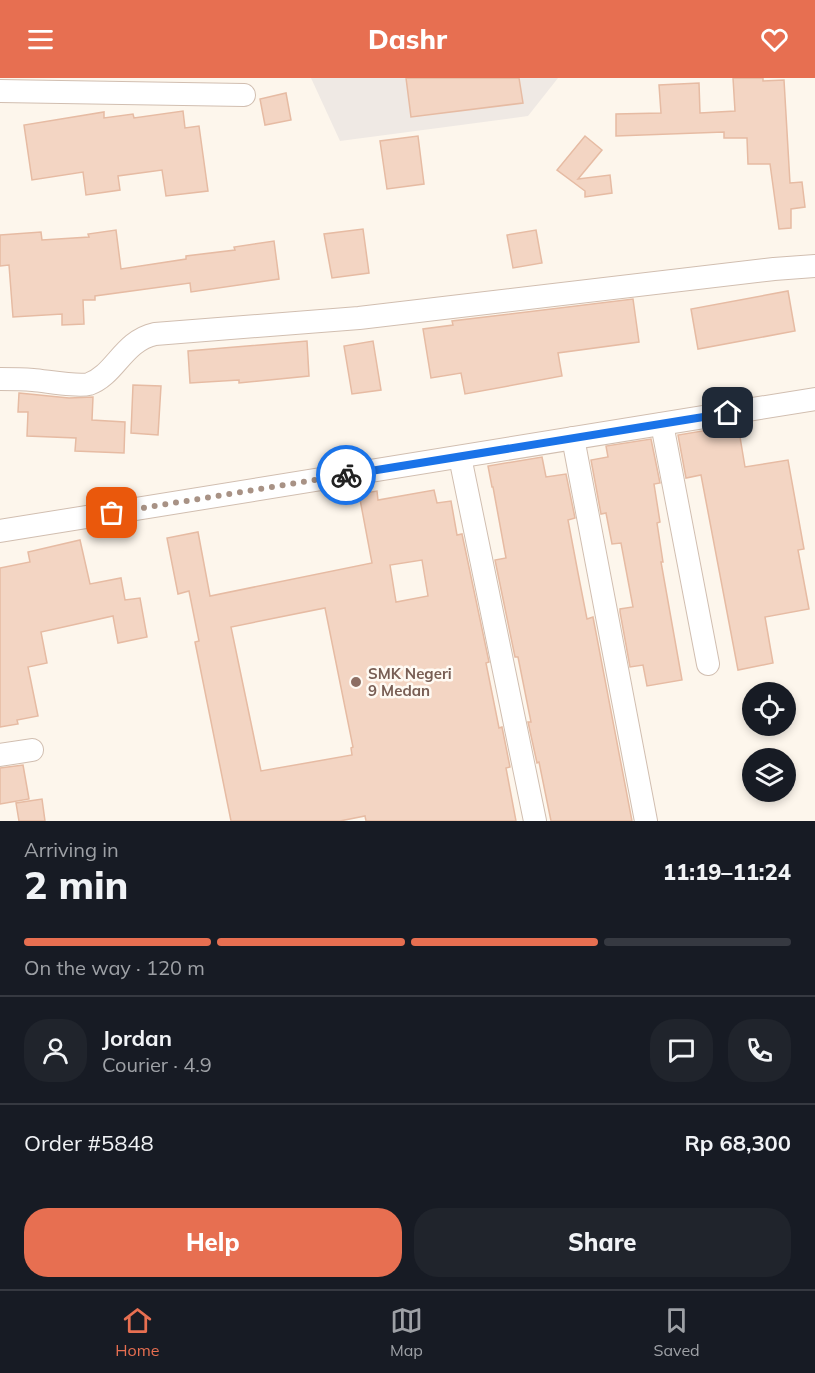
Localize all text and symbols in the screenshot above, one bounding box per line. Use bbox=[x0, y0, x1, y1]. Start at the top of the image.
text: Dashr bbox=[368, 22, 447, 56]
icon: menu bbox=[24, 23, 57, 56]
icon: heart bbox=[758, 23, 791, 56]
pin bbox=[702, 387, 753, 438]
icon: home bbox=[711, 396, 744, 429]
courier bbox=[316, 445, 376, 505]
icon: bike bbox=[330, 459, 363, 492]
pin bbox=[86, 487, 137, 538]
icon: bag bbox=[95, 496, 128, 529]
place label: SMK Negeri 9 Medan bbox=[368, 664, 452, 700]
marker: SMK Negeri 9 Medan bbox=[349, 675, 363, 689]
map controls bbox=[742, 682, 796, 802]
button: locate bbox=[742, 682, 796, 736]
button: layers bbox=[742, 748, 796, 802]
text: Arriving in bbox=[24, 837, 119, 862]
text: 11:19–11:24 bbox=[663, 858, 791, 886]
text: 2 min bbox=[24, 860, 129, 909]
text: On the way · 120 m bbox=[24, 955, 205, 980]
button: person bbox=[24, 1019, 87, 1082]
button: chat bbox=[650, 1019, 713, 1082]
button: phone bbox=[728, 1019, 791, 1082]
text: Jordan bbox=[102, 1024, 172, 1052]
text: Courier · 4.9 bbox=[102, 1052, 212, 1077]
text: Order #5848 bbox=[24, 1129, 154, 1157]
text: Rp 68,300 bbox=[684, 1129, 791, 1157]
button: Help bbox=[24, 1208, 402, 1277]
button: Share bbox=[414, 1208, 791, 1277]
tab: Home bbox=[115, 1304, 159, 1360]
tab: Map bbox=[390, 1304, 423, 1360]
tab: Saved bbox=[654, 1304, 700, 1360]

